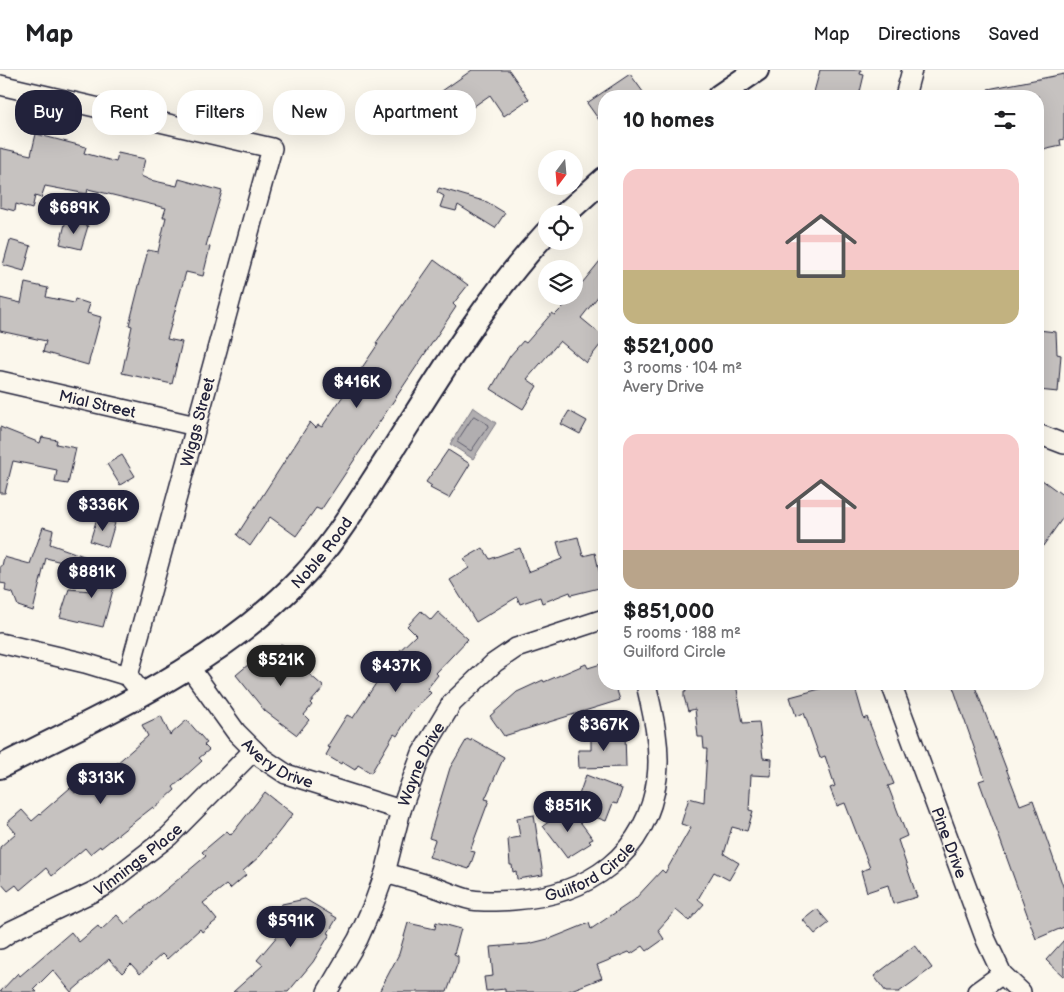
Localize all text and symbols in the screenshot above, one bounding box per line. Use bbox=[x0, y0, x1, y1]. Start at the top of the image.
text: Map bbox=[25, 20, 73, 49]
text: Map bbox=[814, 24, 850, 45]
text: Directions bbox=[878, 24, 960, 45]
text: Saved bbox=[988, 24, 1039, 45]
chip: Buy bbox=[15, 90, 82, 135]
chip: Rent bbox=[92, 90, 167, 135]
chip: Filters bbox=[177, 90, 263, 135]
chip: New bbox=[273, 90, 345, 135]
chip: Apartment bbox=[355, 90, 476, 135]
icon: filters bbox=[991, 106, 1019, 134]
text: 10 homes bbox=[623, 108, 714, 133]
north arrow bbox=[538, 150, 582, 195]
map controls bbox=[538, 150, 583, 305]
pin: $689K bbox=[39, 192, 109, 235]
text: $689K bbox=[49, 199, 99, 218]
icon: home bbox=[776, 201, 866, 291]
button: locate bbox=[538, 205, 583, 250]
button: layers bbox=[538, 260, 583, 305]
text: $521,000 bbox=[623, 334, 714, 359]
text: 3 rooms · 104 m² bbox=[623, 359, 742, 378]
pin: $416K bbox=[322, 366, 392, 409]
text: $416K bbox=[334, 373, 380, 392]
street label: Wiggs Street bbox=[177, 375, 220, 469]
text: Avery Drive bbox=[623, 378, 704, 397]
street label: Mial Street bbox=[57, 387, 137, 423]
icon: home bbox=[776, 466, 866, 556]
pin: $336K bbox=[68, 490, 138, 532]
text: $336K bbox=[78, 496, 128, 515]
street label: Noble Road bbox=[288, 514, 357, 593]
pin: $881K bbox=[57, 556, 127, 599]
text: $881K bbox=[68, 563, 116, 582]
text: $851,000 bbox=[623, 599, 714, 624]
text: 5 rooms · 188 m² bbox=[623, 624, 741, 643]
text: Guilford Circle bbox=[623, 643, 726, 662]
pin: $521K bbox=[246, 644, 316, 687]
pin: $437K bbox=[361, 650, 431, 693]
text: $521K bbox=[258, 651, 304, 670]
text: $437K bbox=[371, 657, 421, 676]
pin: $367K bbox=[569, 710, 639, 752]
text: $367K bbox=[579, 716, 629, 735]
street label: Wayne Drive bbox=[395, 719, 450, 809]
street label: Avery Drive bbox=[237, 735, 316, 793]
pin: $313K bbox=[66, 762, 136, 805]
text: $313K bbox=[78, 769, 124, 788]
pin: $851K bbox=[533, 790, 603, 833]
text: $851K bbox=[544, 797, 592, 816]
street label: Pine Drive bbox=[927, 805, 970, 882]
street label: Vinnings Place bbox=[92, 820, 187, 901]
street label: Guilford Circle bbox=[543, 838, 640, 906]
pin: $591K bbox=[256, 906, 326, 948]
text: $591K bbox=[268, 912, 314, 931]

